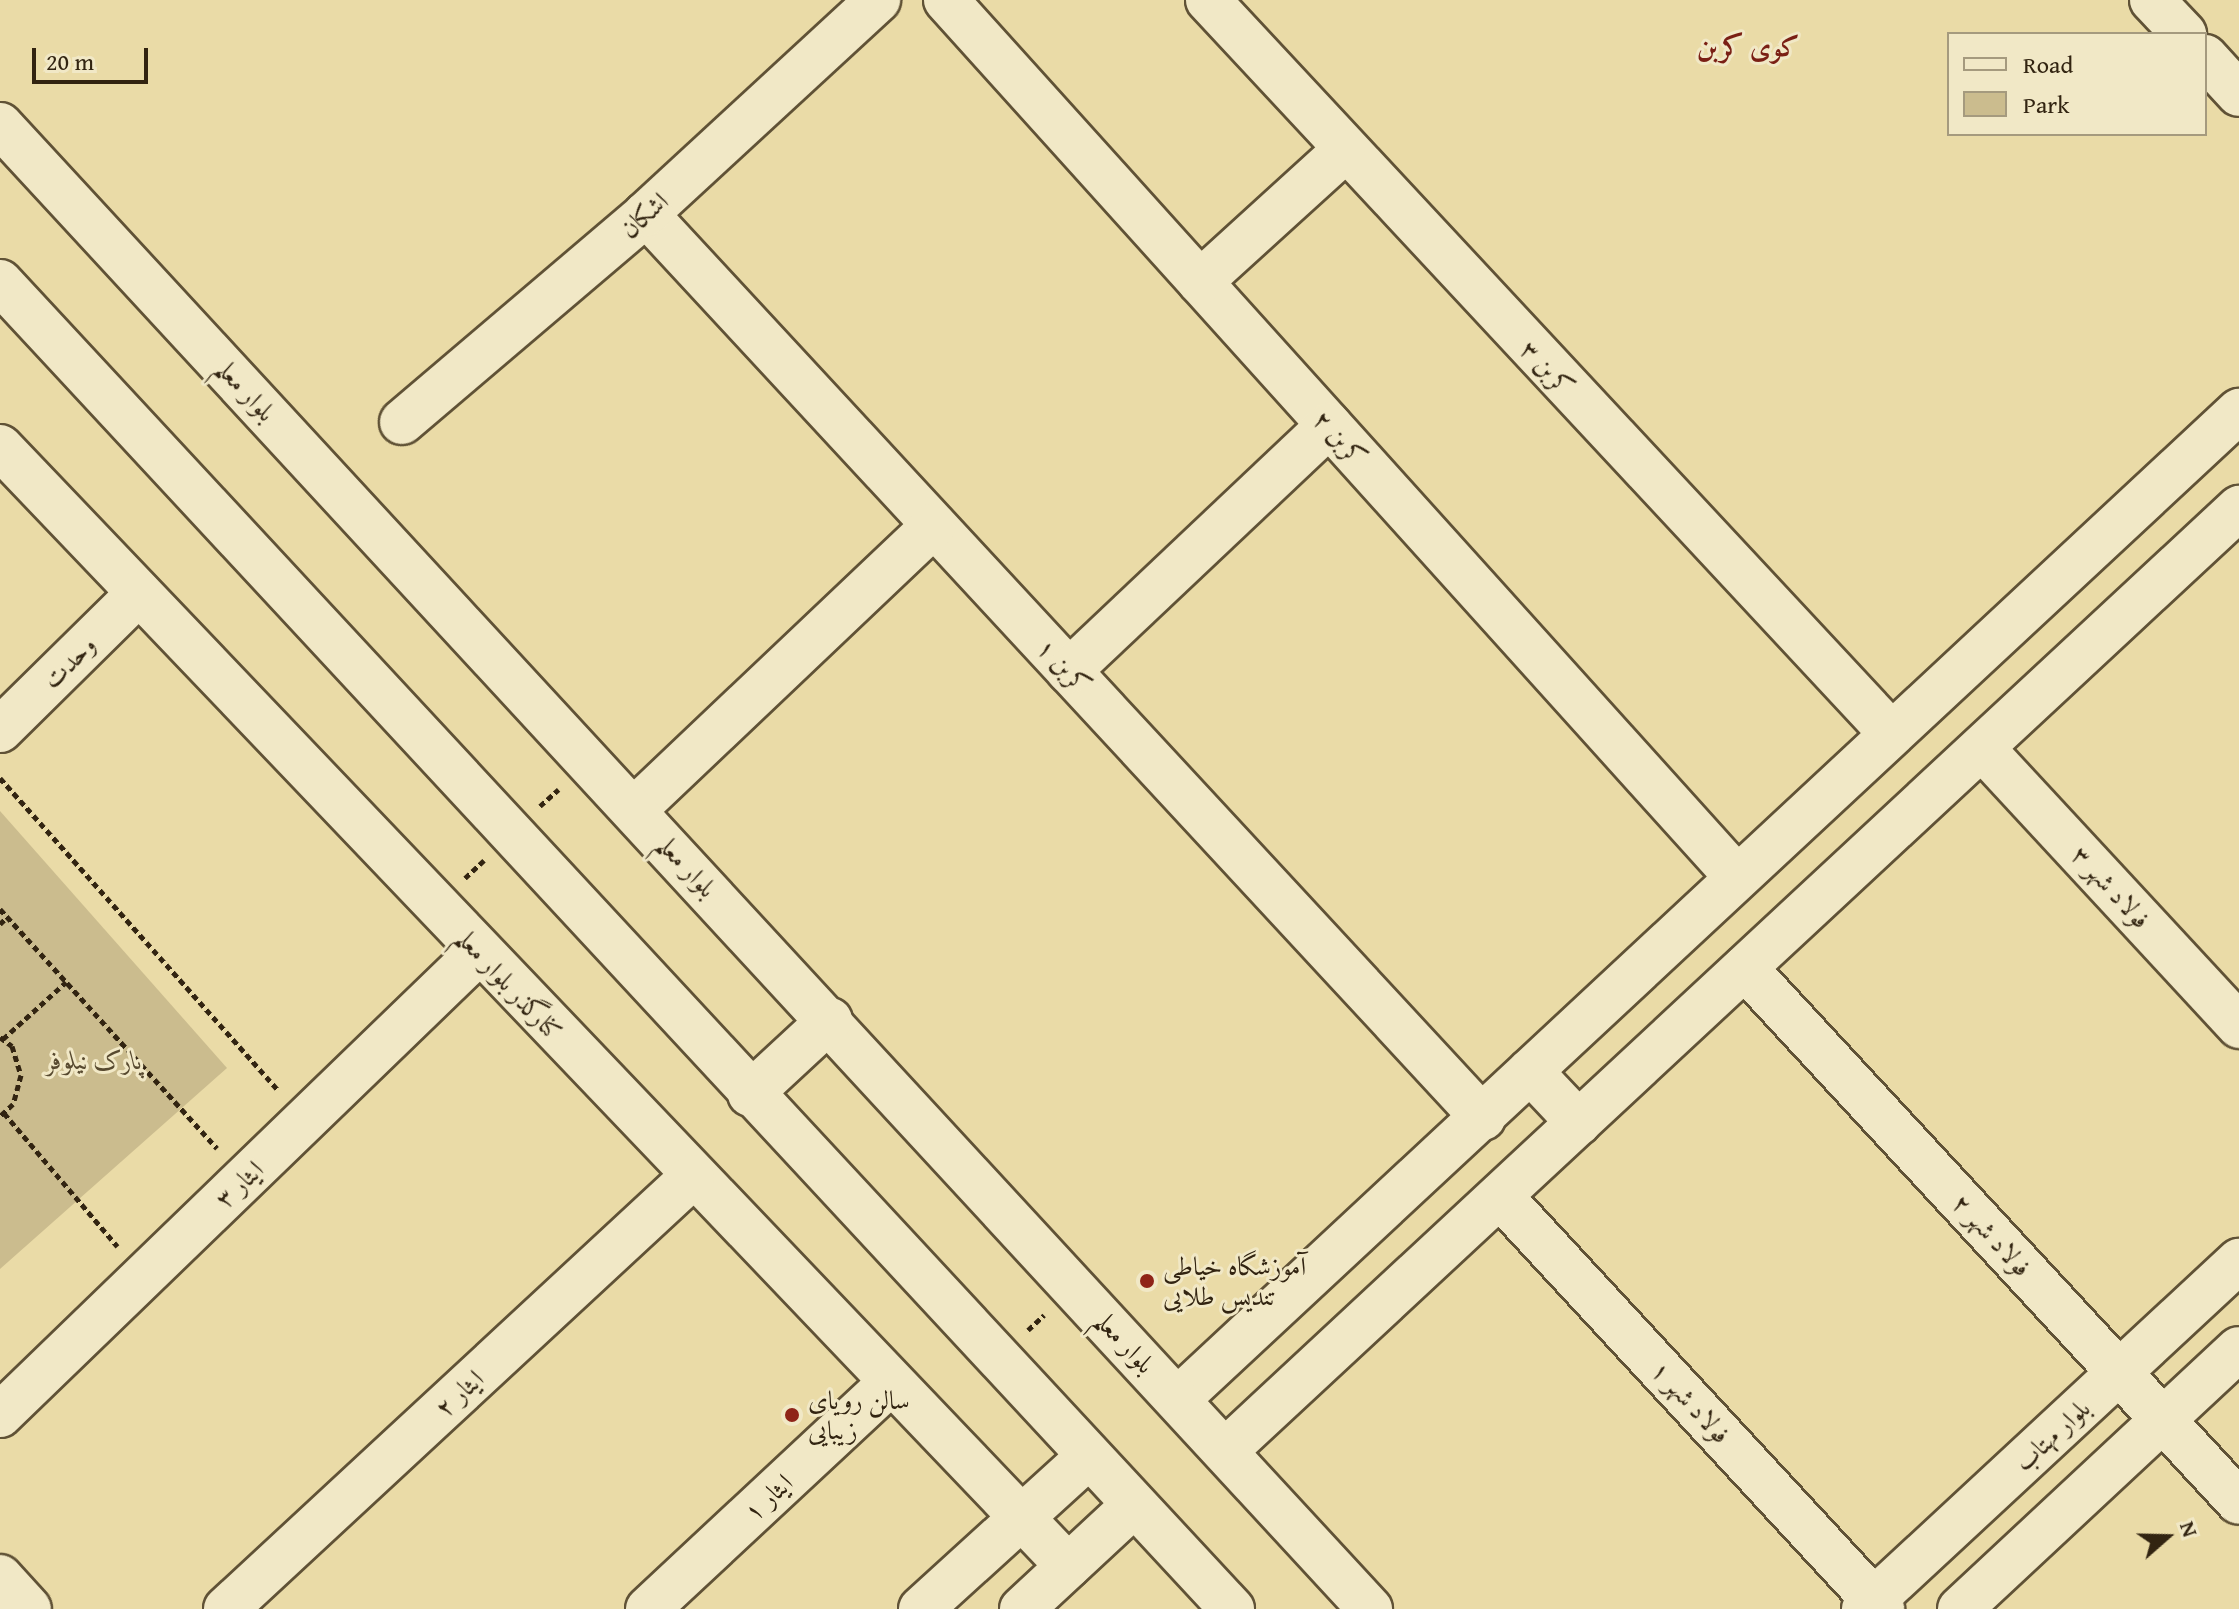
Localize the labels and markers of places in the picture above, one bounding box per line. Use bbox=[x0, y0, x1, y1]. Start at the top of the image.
place label: آموزشگاه خیاطی تندیس طلایی bbox=[1163, 1250, 1306, 1312]
marker: آموزشگاه خیاطی تندیس طلایی bbox=[1138, 1272, 1156, 1290]
place label: سالن رویای زیبایی bbox=[808, 1384, 910, 1446]
marker: سالن رویای زیبایی bbox=[783, 1406, 801, 1424]

